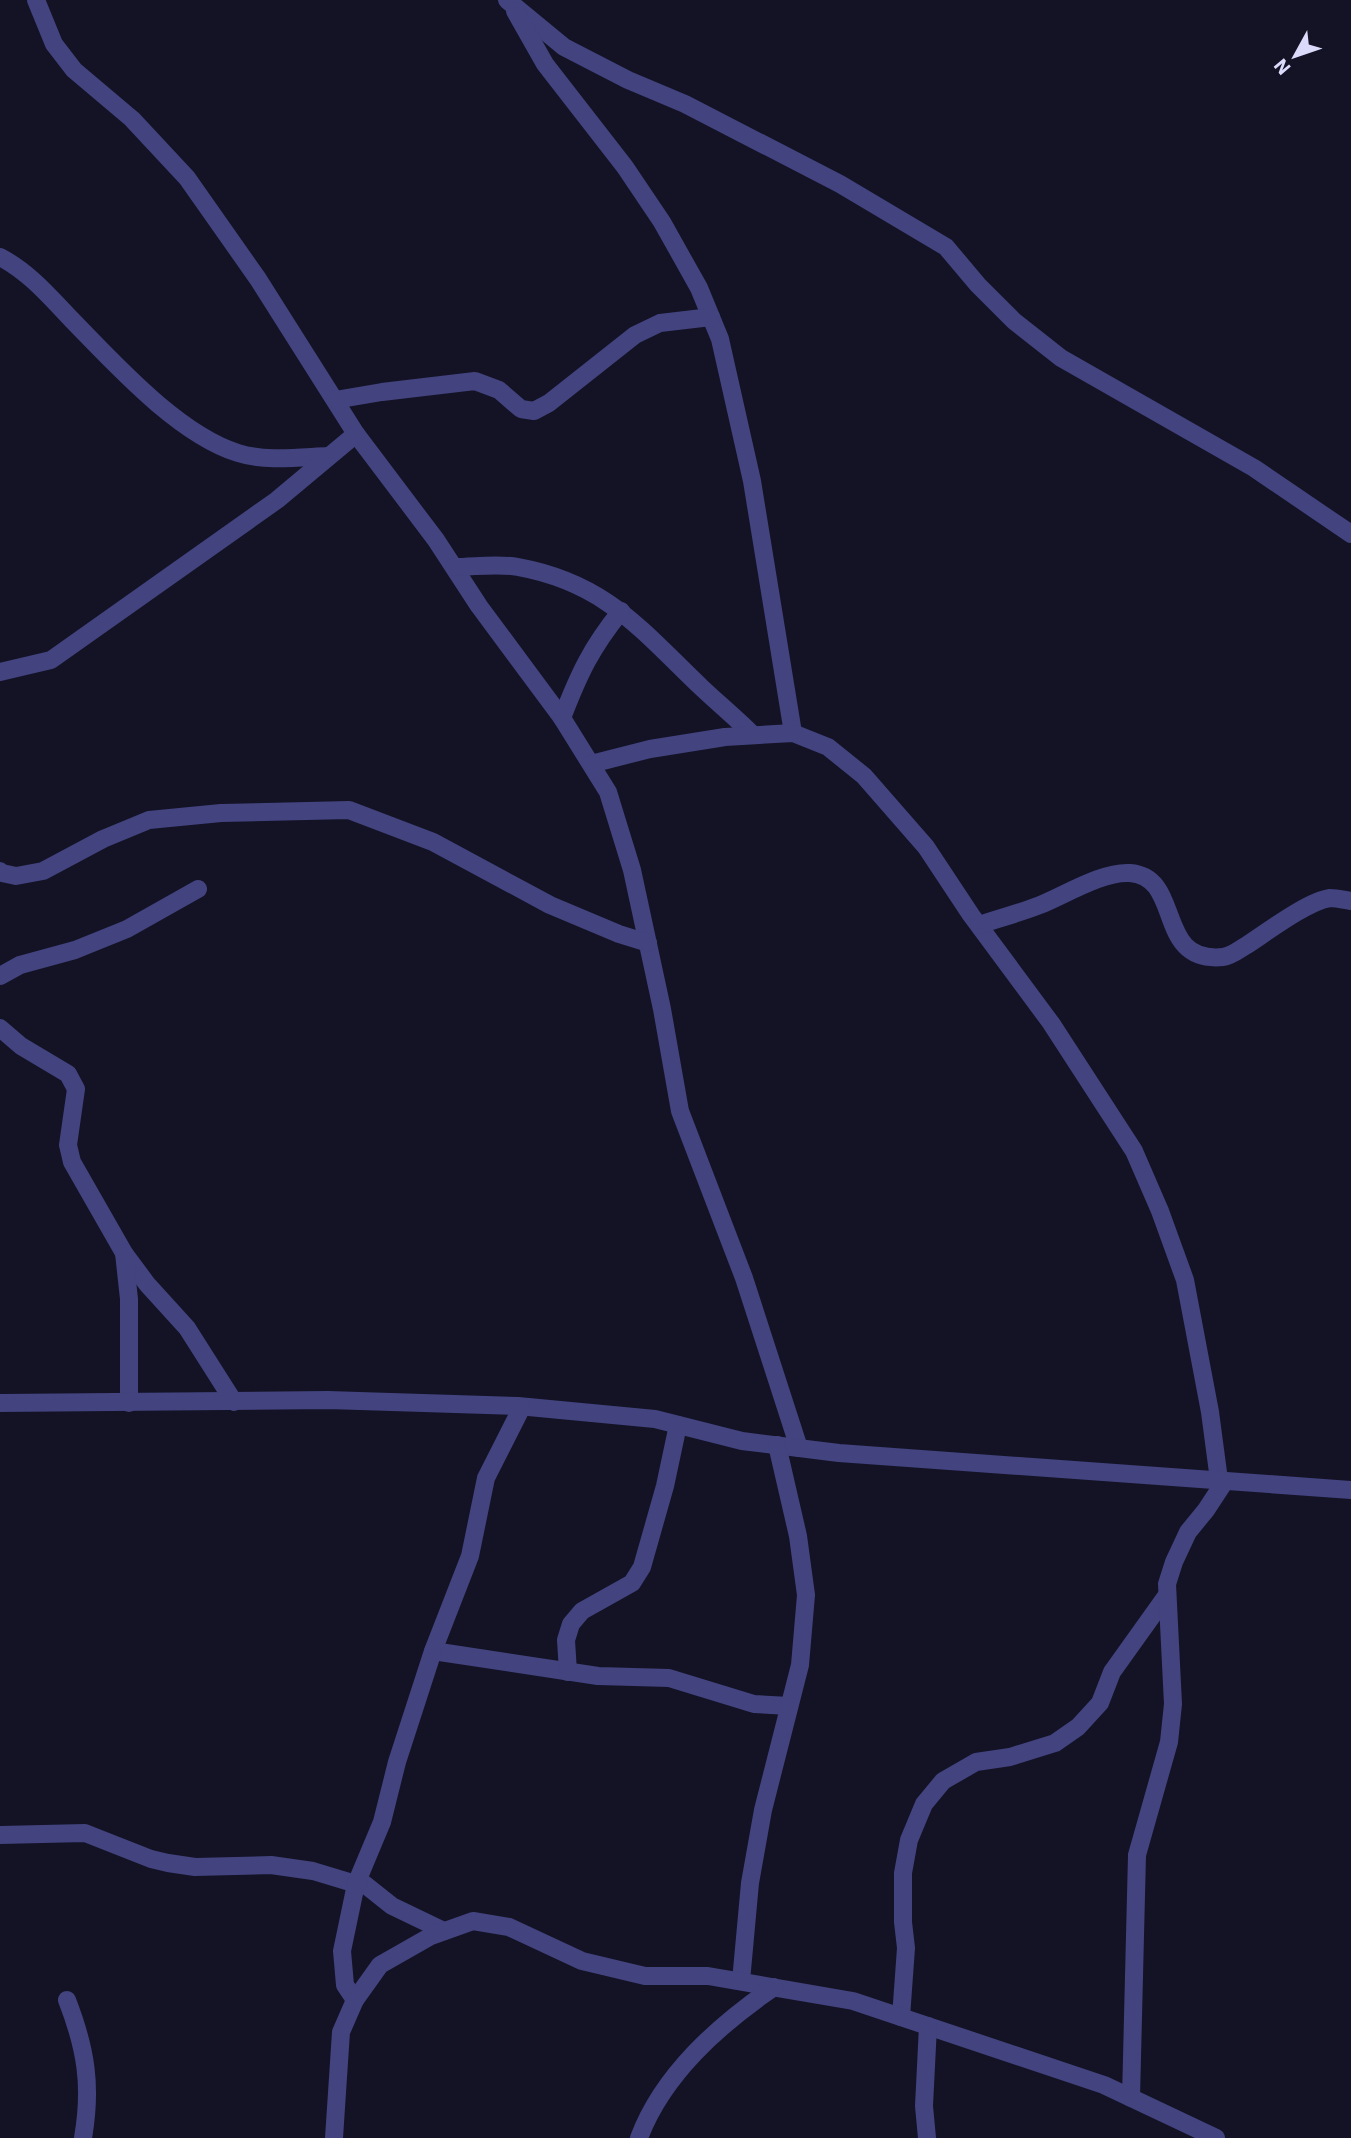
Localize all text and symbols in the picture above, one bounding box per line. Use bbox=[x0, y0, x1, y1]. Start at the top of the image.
north arrow bbox=[1260, 21, 1330, 91]
text: N bbox=[1268, 54, 1296, 80]

